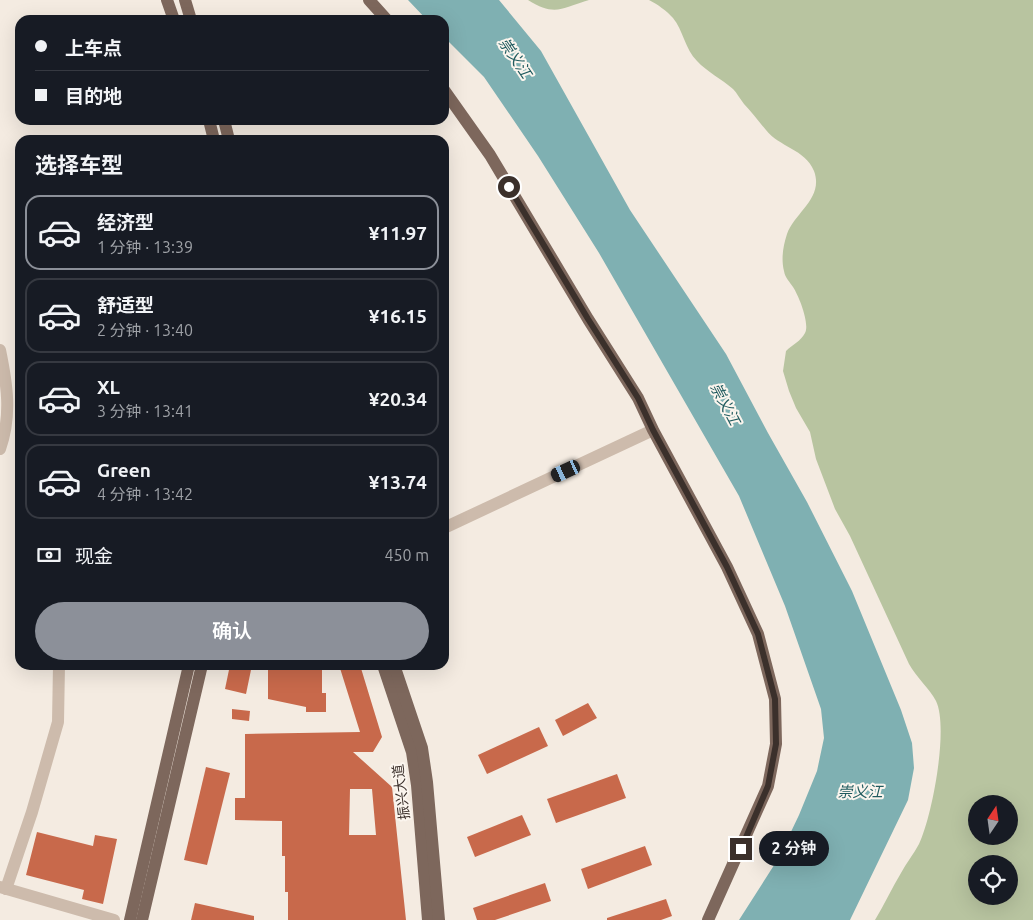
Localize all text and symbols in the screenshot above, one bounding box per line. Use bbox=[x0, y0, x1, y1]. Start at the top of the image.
water label: 崇义江 bbox=[496, 34, 536, 83]
text: 上车点 bbox=[65, 37, 122, 59]
text: 目的地 bbox=[65, 85, 122, 107]
text: 选择车型 bbox=[35, 152, 123, 177]
route start bbox=[498, 176, 520, 198]
icon: car bbox=[37, 210, 82, 255]
text: 经济型 bbox=[97, 211, 154, 233]
text: ¥11.97 bbox=[369, 222, 427, 244]
text: 1 分钟 · 13:39 bbox=[97, 238, 193, 256]
icon: car bbox=[37, 293, 82, 338]
text: 舒适型 bbox=[97, 294, 154, 316]
text: ¥16.15 bbox=[369, 305, 427, 327]
text: 2 分钟 · 13:40 bbox=[97, 321, 193, 339]
icon: car bbox=[37, 376, 82, 421]
text: XL bbox=[97, 376, 120, 398]
water label: 崇义江 bbox=[707, 380, 744, 429]
text: ¥20.34 bbox=[369, 388, 427, 410]
text: 3 分钟 · 13:41 bbox=[97, 402, 193, 420]
car bbox=[549, 458, 582, 484]
icon: car bbox=[37, 459, 82, 504]
text: Green bbox=[97, 459, 151, 481]
text: ¥13.74 bbox=[369, 471, 427, 493]
text: 4 分钟 · 13:42 bbox=[97, 485, 193, 503]
icon: cash bbox=[35, 541, 63, 569]
text: 现金 bbox=[75, 545, 113, 567]
text: 450 m bbox=[384, 546, 429, 564]
button: 确认 bbox=[35, 602, 429, 660]
street label: 振兴大道 bbox=[390, 763, 412, 821]
water label: 崇义江 bbox=[837, 783, 884, 800]
north arrow bbox=[968, 795, 1018, 845]
map controls bbox=[968, 795, 1018, 905]
callout: 2 分钟 bbox=[758, 832, 828, 866]
route end bbox=[730, 838, 752, 860]
text: 2 分钟 bbox=[772, 839, 816, 857]
button: locate bbox=[968, 855, 1018, 905]

